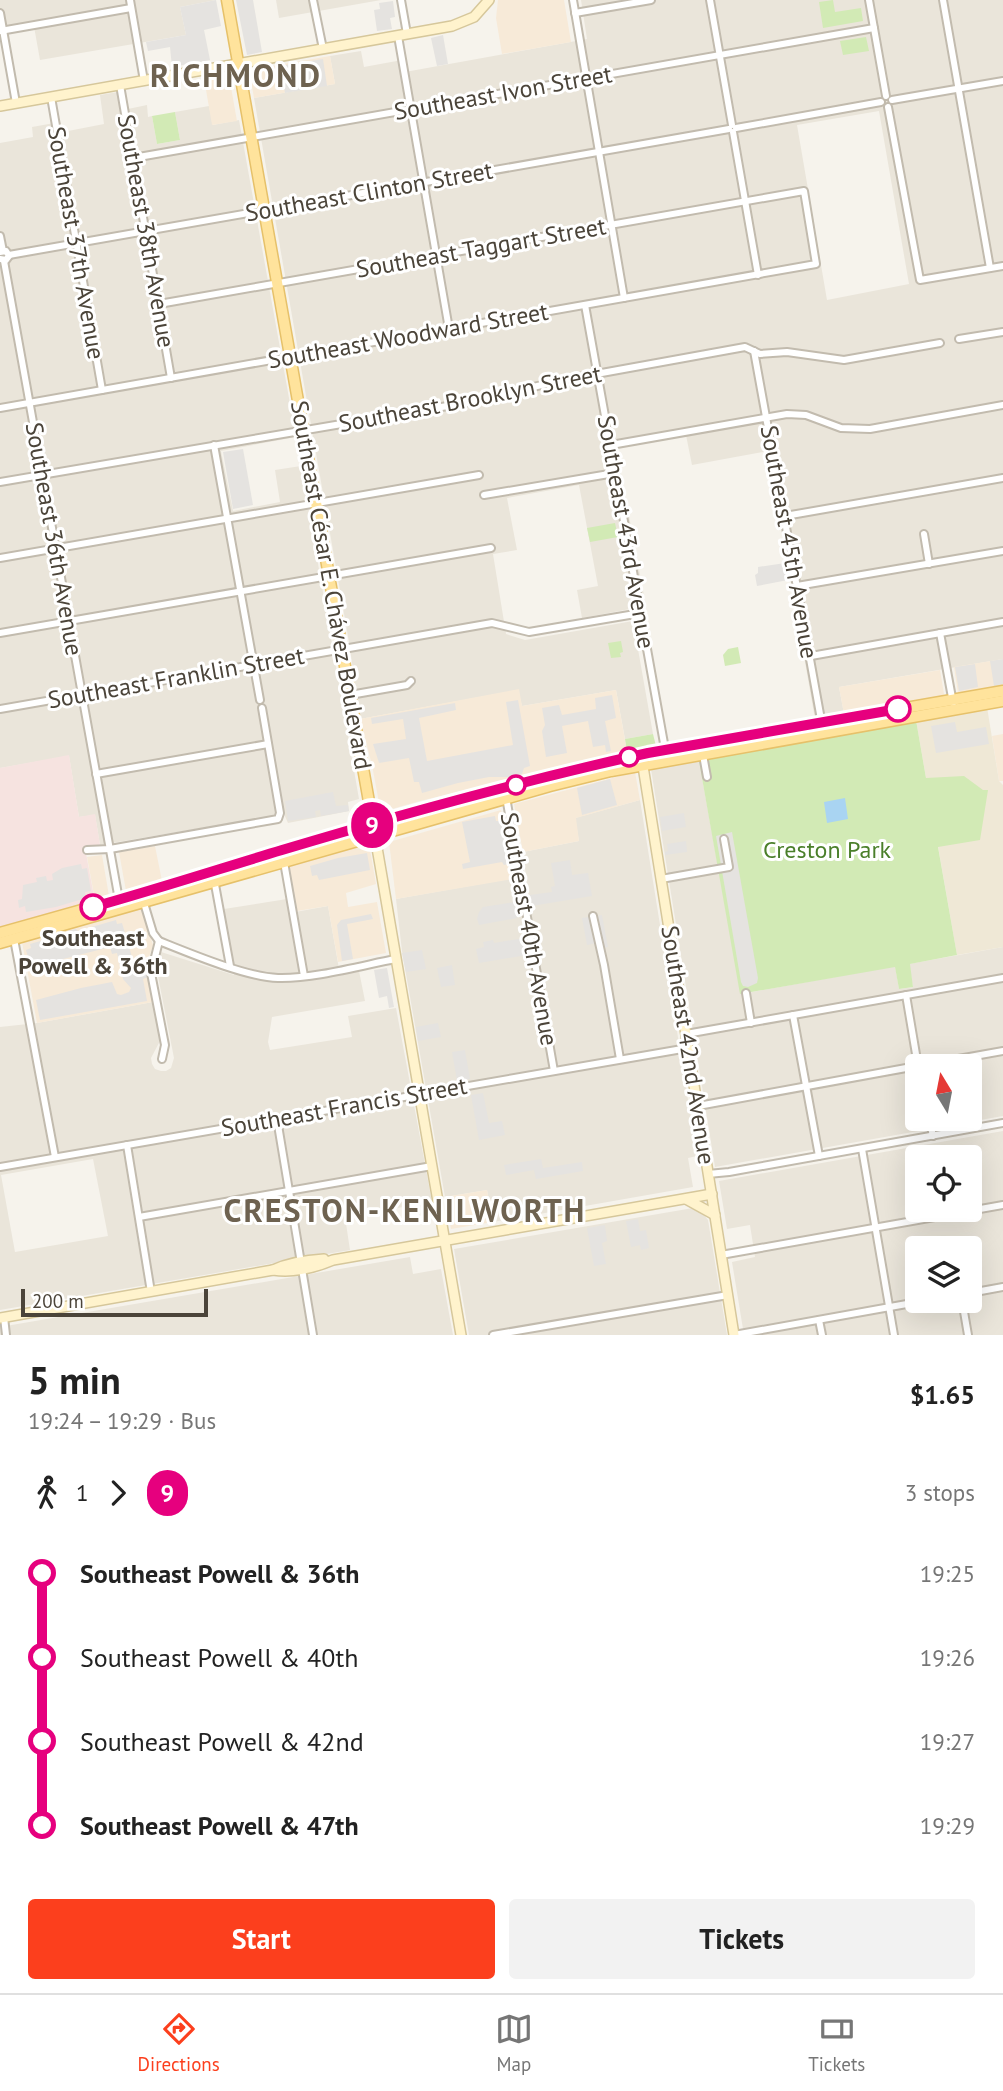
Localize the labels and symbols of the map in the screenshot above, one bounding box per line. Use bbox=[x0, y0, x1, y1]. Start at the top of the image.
district label: RICHMOND bbox=[150, 54, 322, 96]
street label: Southeast Ivon Street bbox=[392, 58, 614, 127]
street label: Southeast 38th Avenue bbox=[111, 112, 182, 350]
street label: Southeast 37th Avenue bbox=[41, 124, 112, 362]
street label: Southeast Clinton Street bbox=[243, 155, 495, 229]
street label: Southeast Taggart Street bbox=[354, 210, 608, 285]
street label: Southeast Woodward Street bbox=[265, 296, 550, 375]
street label: Southeast Brooklyn Street bbox=[336, 358, 604, 439]
street label: Southeast César E. Chávez Boulevard bbox=[284, 398, 379, 772]
street label: Southeast 43rd Avenue bbox=[591, 413, 662, 651]
street label: Southeast 36th Avenue bbox=[19, 420, 90, 658]
street label: Southeast 45th Avenue bbox=[754, 423, 825, 661]
street label: Southeast Franklin Street bbox=[45, 640, 307, 715]
unlabelled marker bbox=[885, 696, 911, 722]
unlabelled marker bbox=[619, 747, 639, 767]
unlabelled marker bbox=[506, 775, 526, 795]
line badge: 9 bbox=[349, 802, 395, 848]
street label: Southeast 40th Avenue bbox=[494, 810, 565, 1048]
park label: Creston Park bbox=[763, 834, 892, 865]
marker: Southeast Powell & 36th bbox=[80, 894, 106, 920]
place label: Southeast Powell & 36th bbox=[18, 922, 168, 981]
street label: Southeast 42nd Avenue bbox=[654, 923, 723, 1167]
north arrow bbox=[905, 1054, 982, 1130]
street label: Southeast Francis Street bbox=[219, 1070, 469, 1143]
district label: CRESTON-KENILWORTH bbox=[224, 1189, 586, 1231]
scale bar bbox=[21, 1286, 208, 1318]

